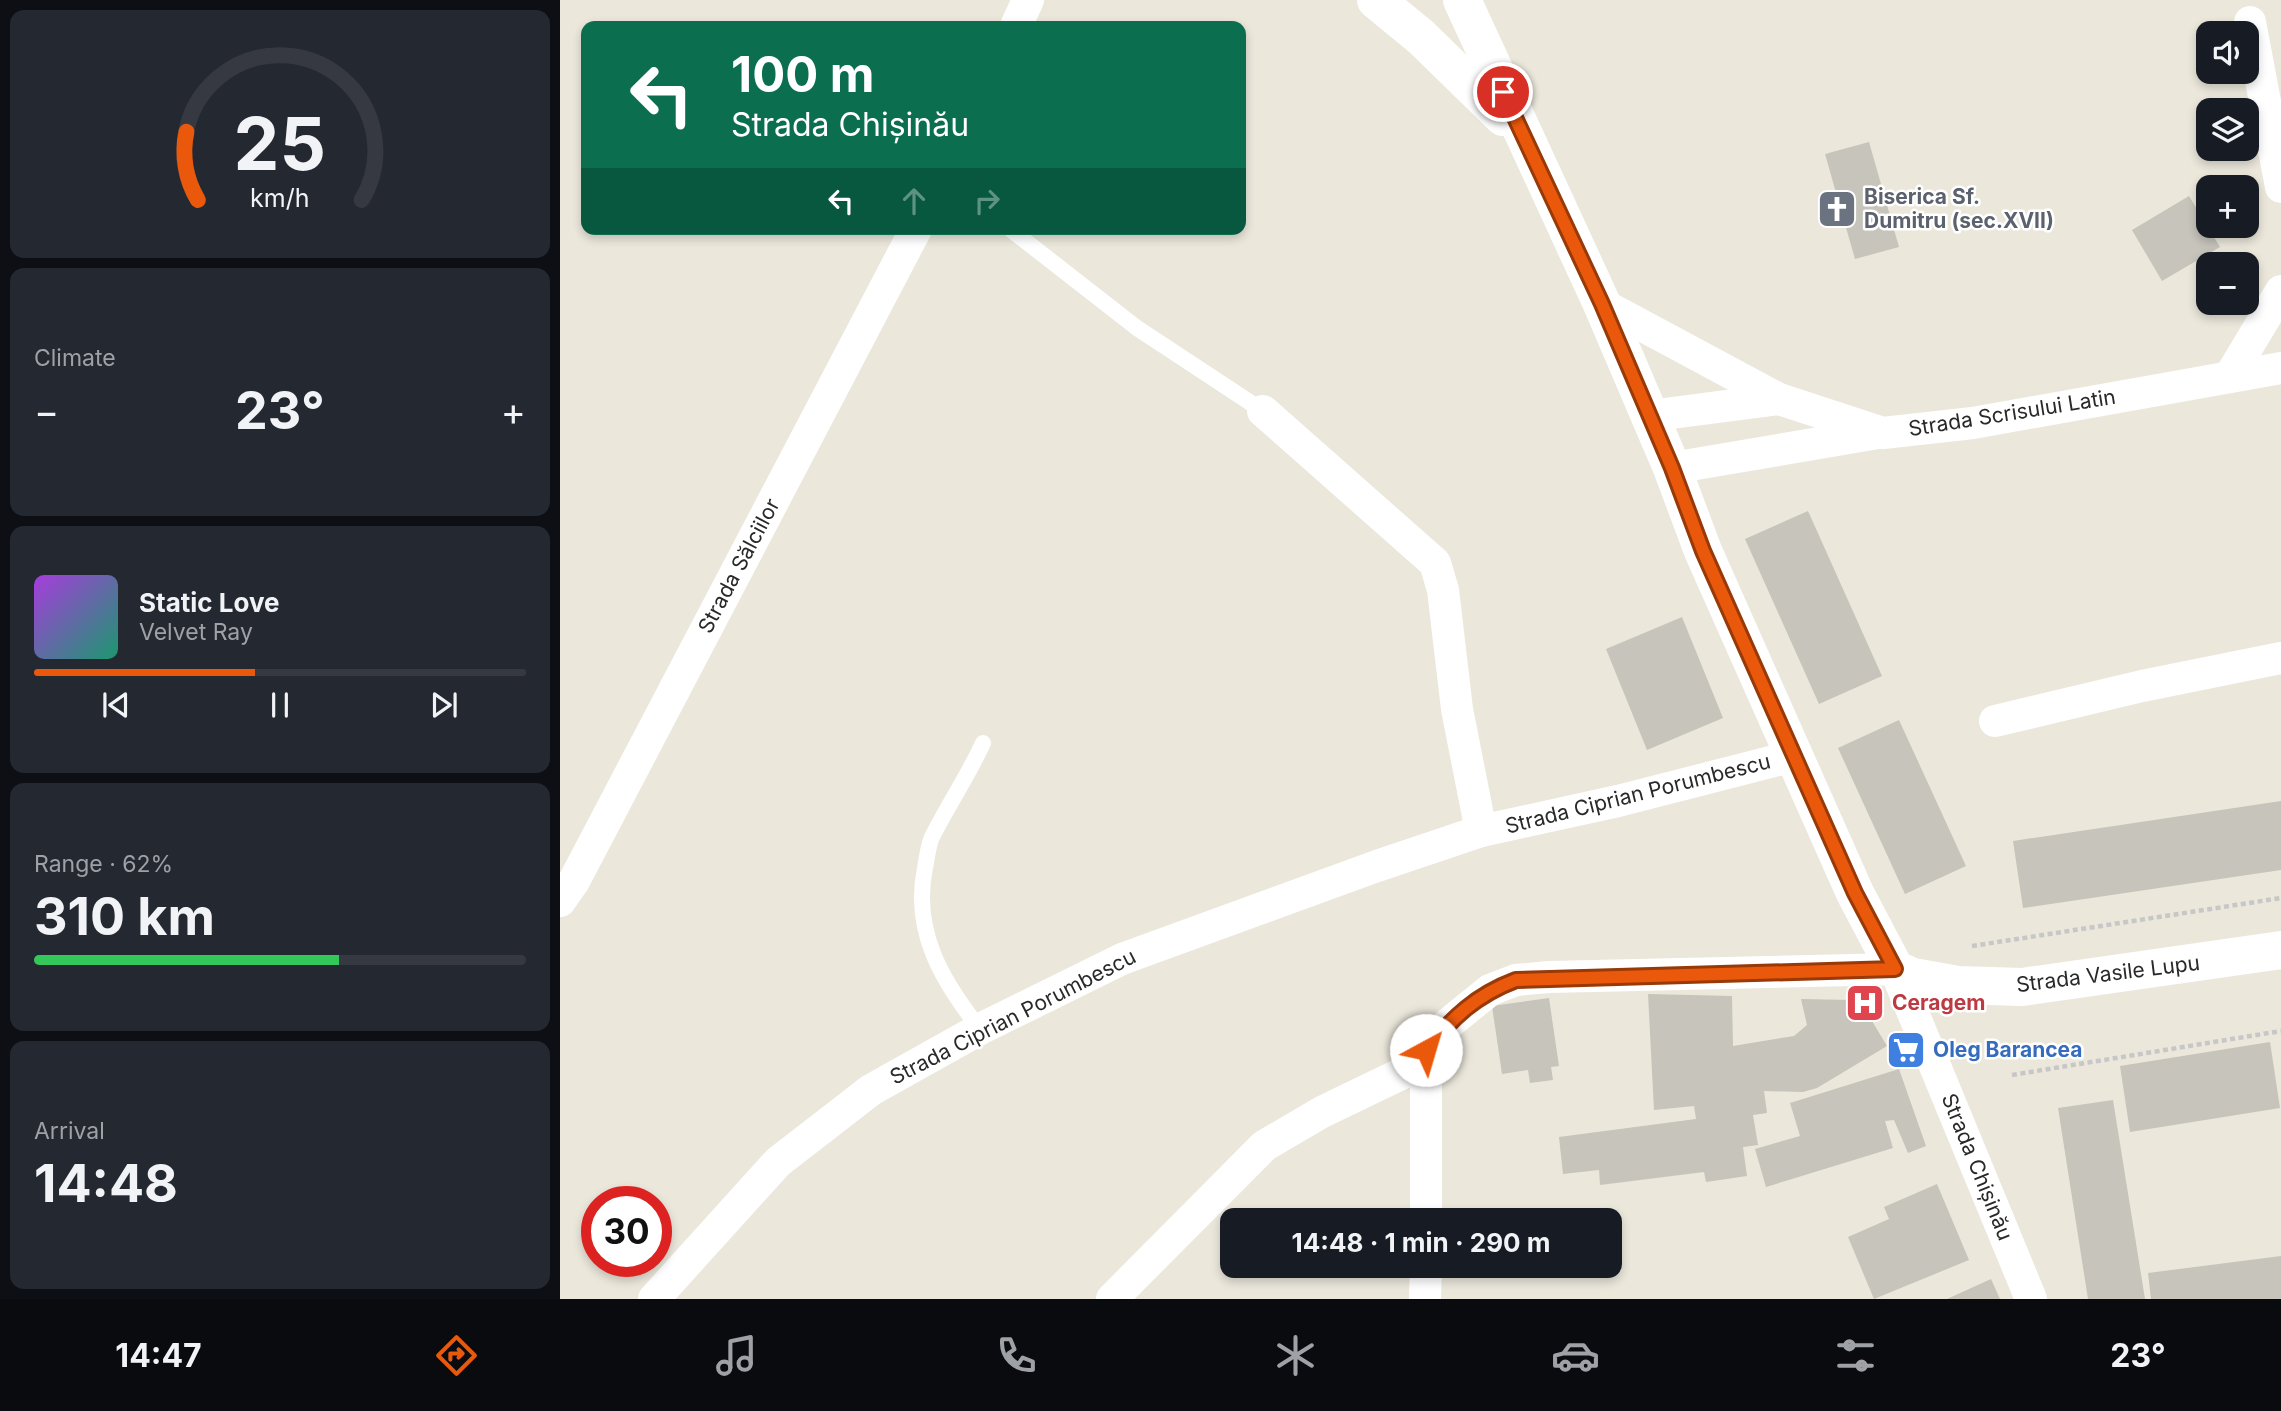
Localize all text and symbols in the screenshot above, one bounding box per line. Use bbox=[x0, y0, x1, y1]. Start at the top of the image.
map controls bbox=[2196, 21, 2259, 315]
button: sound bbox=[2196, 21, 2259, 84]
text: 100 m bbox=[731, 45, 875, 104]
icon: left bbox=[616, 49, 707, 140]
pin bbox=[1473, 62, 1533, 122]
icon: arrive bbox=[1484, 73, 1522, 111]
button: layers bbox=[2196, 98, 2259, 161]
text: 25 bbox=[234, 99, 326, 188]
text: Strada Chișinău bbox=[731, 105, 969, 144]
button: + bbox=[2196, 175, 2259, 238]
icon: left bbox=[822, 182, 860, 220]
icon: ahead bbox=[895, 182, 933, 220]
icon: right bbox=[968, 182, 1006, 220]
text: km/h bbox=[250, 183, 310, 213]
place label: Biserica Sf. Dumitru (sec.XVII) bbox=[1864, 184, 2054, 233]
church icon: Biserica Sf. Dumitru (sec.XVII) bbox=[1816, 188, 1858, 230]
button: − bbox=[2196, 252, 2259, 315]
text: Climate bbox=[34, 344, 116, 372]
text: 23° bbox=[235, 379, 325, 442]
street label: Strada Scrisului Latin bbox=[1907, 384, 2117, 441]
text: − bbox=[34, 388, 59, 434]
text: + bbox=[501, 388, 526, 434]
street label: Strada Sălciilor bbox=[693, 494, 785, 637]
text: Static Love bbox=[139, 587, 280, 618]
text: Velvet Ray bbox=[139, 618, 253, 646]
icon: previous bbox=[97, 686, 135, 724]
icon: pause bbox=[261, 686, 299, 724]
icon: next bbox=[425, 686, 463, 724]
street label: Strada Ciprian Porumbescu bbox=[1503, 748, 1773, 839]
text: Range · 62% bbox=[34, 850, 173, 878]
text: 310 km bbox=[34, 885, 215, 948]
street label: Strada Ciprian Porumbescu bbox=[886, 944, 1140, 1090]
street label: Strada Vasile Lupu bbox=[2015, 950, 2201, 997]
hospital icon: Ceragem bbox=[1844, 982, 1886, 1024]
place label: Ceragem bbox=[1892, 990, 1985, 1015]
position arrow bbox=[1389, 1013, 1463, 1087]
supermarket icon: Oleg Barancea bbox=[1885, 1029, 1927, 1071]
place label: Oleg Barancea bbox=[1933, 1037, 2083, 1062]
street label: Strada Chișinău bbox=[1937, 1090, 2018, 1244]
text: Arrival bbox=[34, 1117, 105, 1145]
text: 14:48 bbox=[34, 1152, 178, 1215]
speed limit sign: 30 bbox=[581, 1186, 672, 1277]
text: 14:48 · 1 min · 290 m bbox=[1292, 1227, 1550, 1258]
icon: directions bbox=[432, 1331, 481, 1380]
icon: music bbox=[712, 1331, 761, 1380]
icon: phone bbox=[992, 1331, 1041, 1380]
icon: climate bbox=[1271, 1331, 1320, 1380]
icon: car bbox=[1551, 1331, 1600, 1380]
icon: filters bbox=[1831, 1331, 1880, 1380]
text: 14:47 bbox=[115, 1336, 202, 1375]
text: 23° bbox=[2110, 1336, 2166, 1375]

